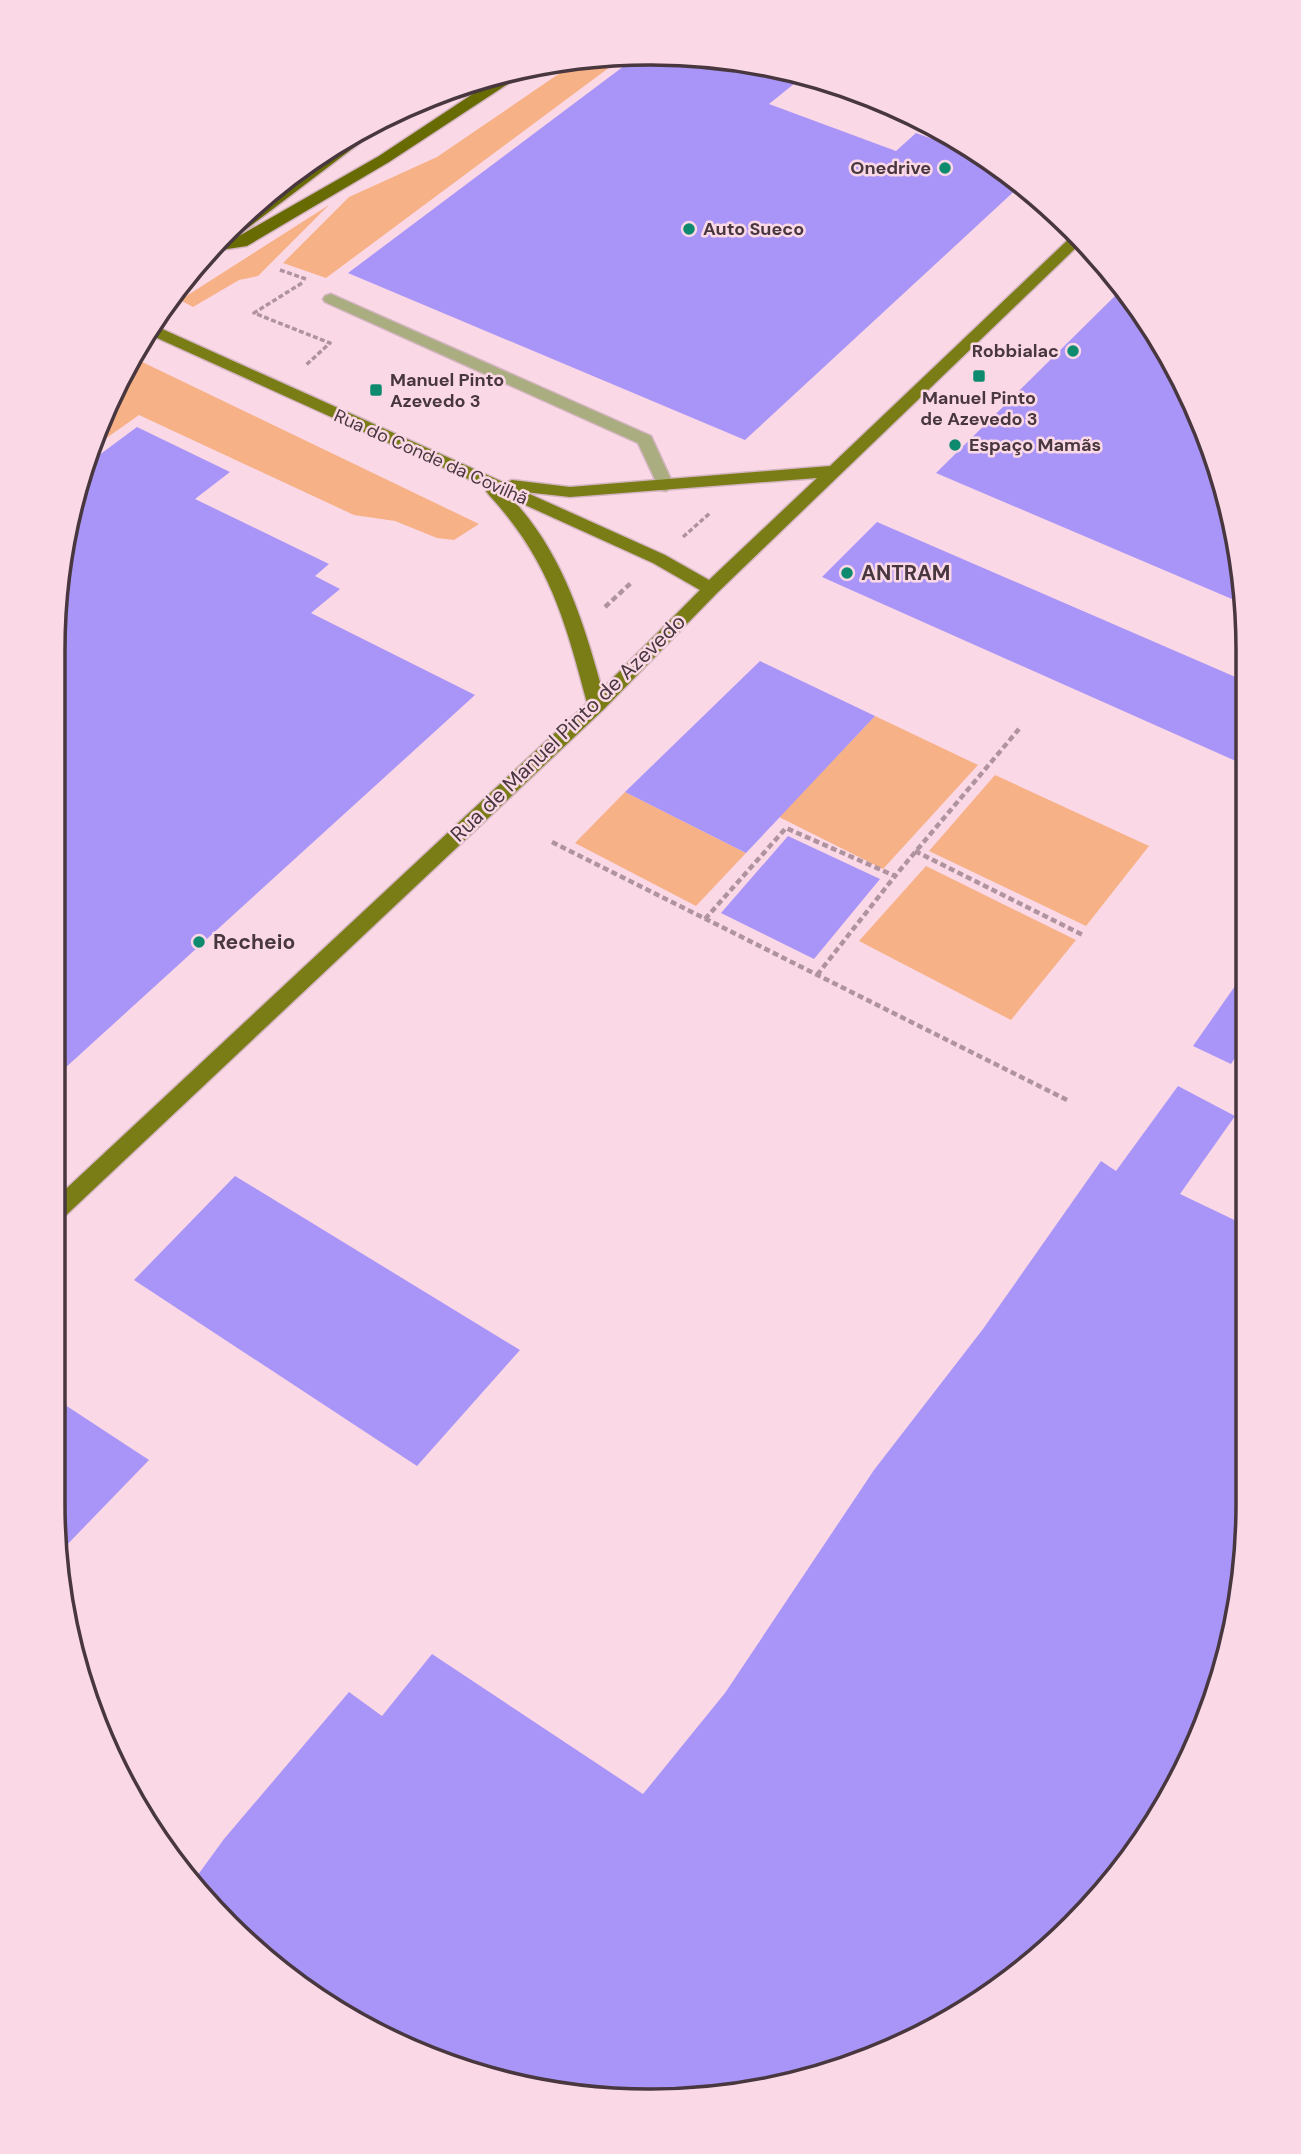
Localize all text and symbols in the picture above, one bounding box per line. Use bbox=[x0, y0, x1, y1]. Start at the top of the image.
place label: Onedrive bbox=[850, 156, 931, 180]
marker: Onedrive bbox=[937, 160, 953, 176]
place label: Auto Sueco bbox=[703, 217, 804, 241]
marker: Auto Sueco bbox=[681, 221, 697, 237]
place label: Robbialac bbox=[972, 339, 1059, 363]
marker: Robbialac bbox=[1065, 343, 1081, 359]
place label: Manuel Pinto Azevedo 3 bbox=[390, 368, 504, 413]
marker: Manuel Pinto de Azevedo 3 bbox=[971, 368, 987, 384]
marker: Manuel Pinto Azevedo 3 bbox=[368, 382, 384, 398]
place label: Manuel Pinto de Azevedo 3 bbox=[920, 386, 1038, 431]
street label: Rua do Conde da Covilhã bbox=[330, 403, 532, 511]
place label: Espaço Mamãs bbox=[969, 433, 1101, 457]
marker: Espaço Mamãs bbox=[947, 437, 963, 453]
place label: ANTRAM bbox=[861, 559, 950, 587]
marker: ANTRAM bbox=[839, 565, 855, 581]
street label: Rua de Manuel Pinto de Azevedo bbox=[444, 608, 692, 848]
place label: Recheio bbox=[213, 928, 295, 956]
marker: Recheio bbox=[191, 934, 207, 950]

